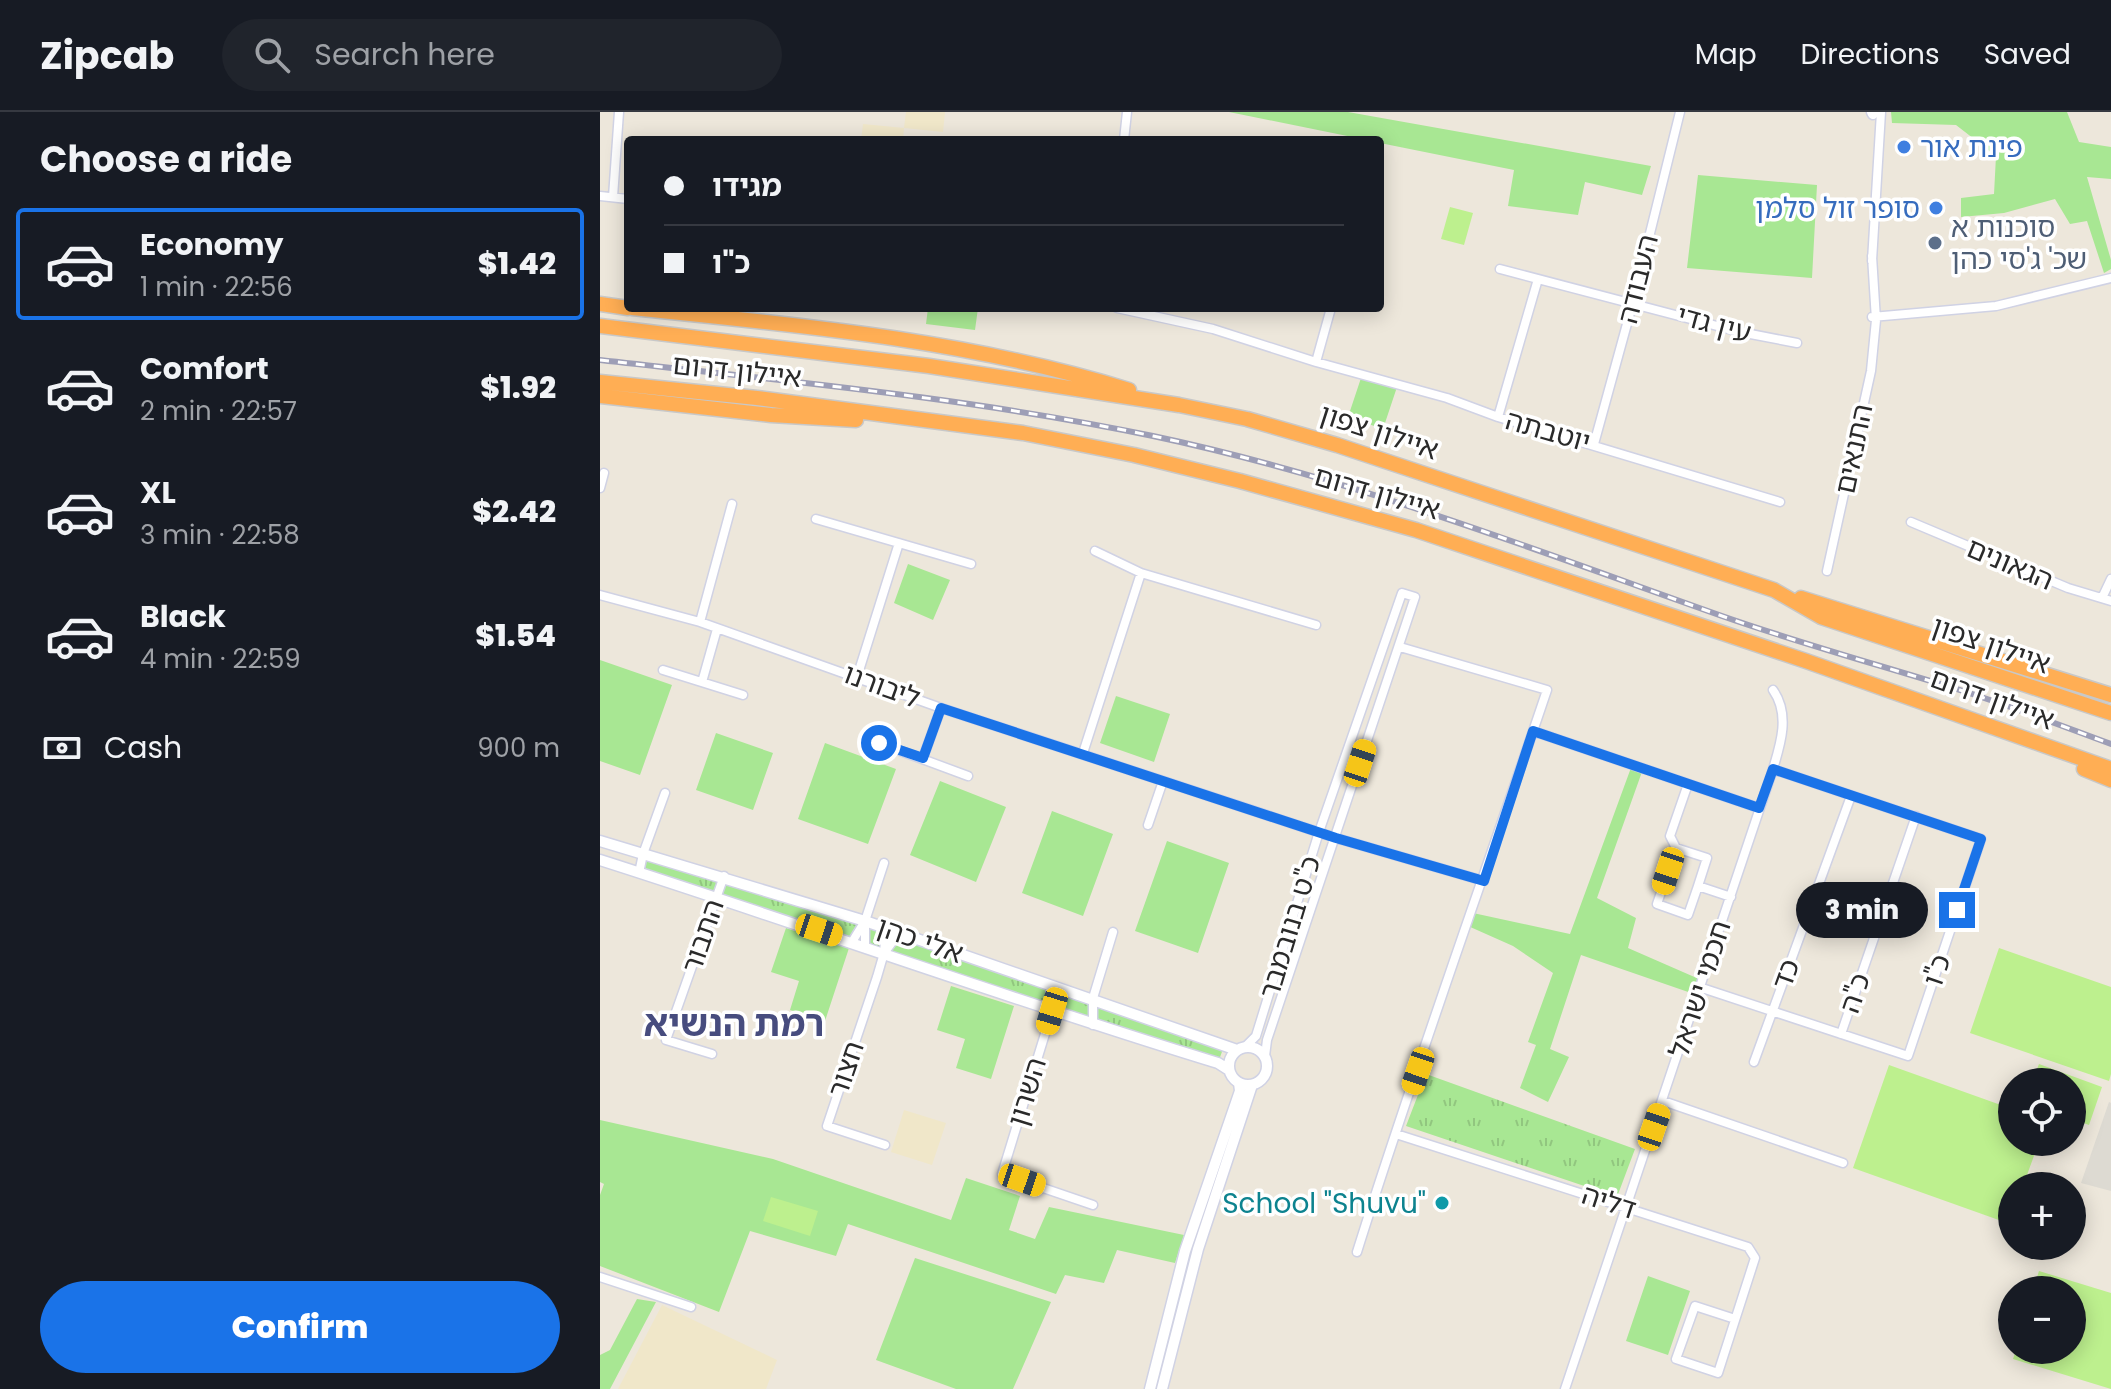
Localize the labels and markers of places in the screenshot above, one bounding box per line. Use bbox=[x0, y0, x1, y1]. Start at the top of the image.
place label: פינת אור bbox=[1920, 128, 2023, 167]
marker: פינת אור bbox=[1895, 138, 1913, 156]
place label: סופר זול סלמן bbox=[1755, 189, 1920, 228]
marker: סופר זול סלמן bbox=[1927, 199, 1945, 217]
place label: סוכנות א שכ' ג'סי כהן bbox=[1951, 208, 2087, 279]
marker: סוכנות א שכ' ג'סי כהן bbox=[1926, 234, 1944, 252]
place label: School "Shuvu" bbox=[1222, 1184, 1426, 1223]
marker: School "Shuvu" bbox=[1433, 1194, 1451, 1212]

